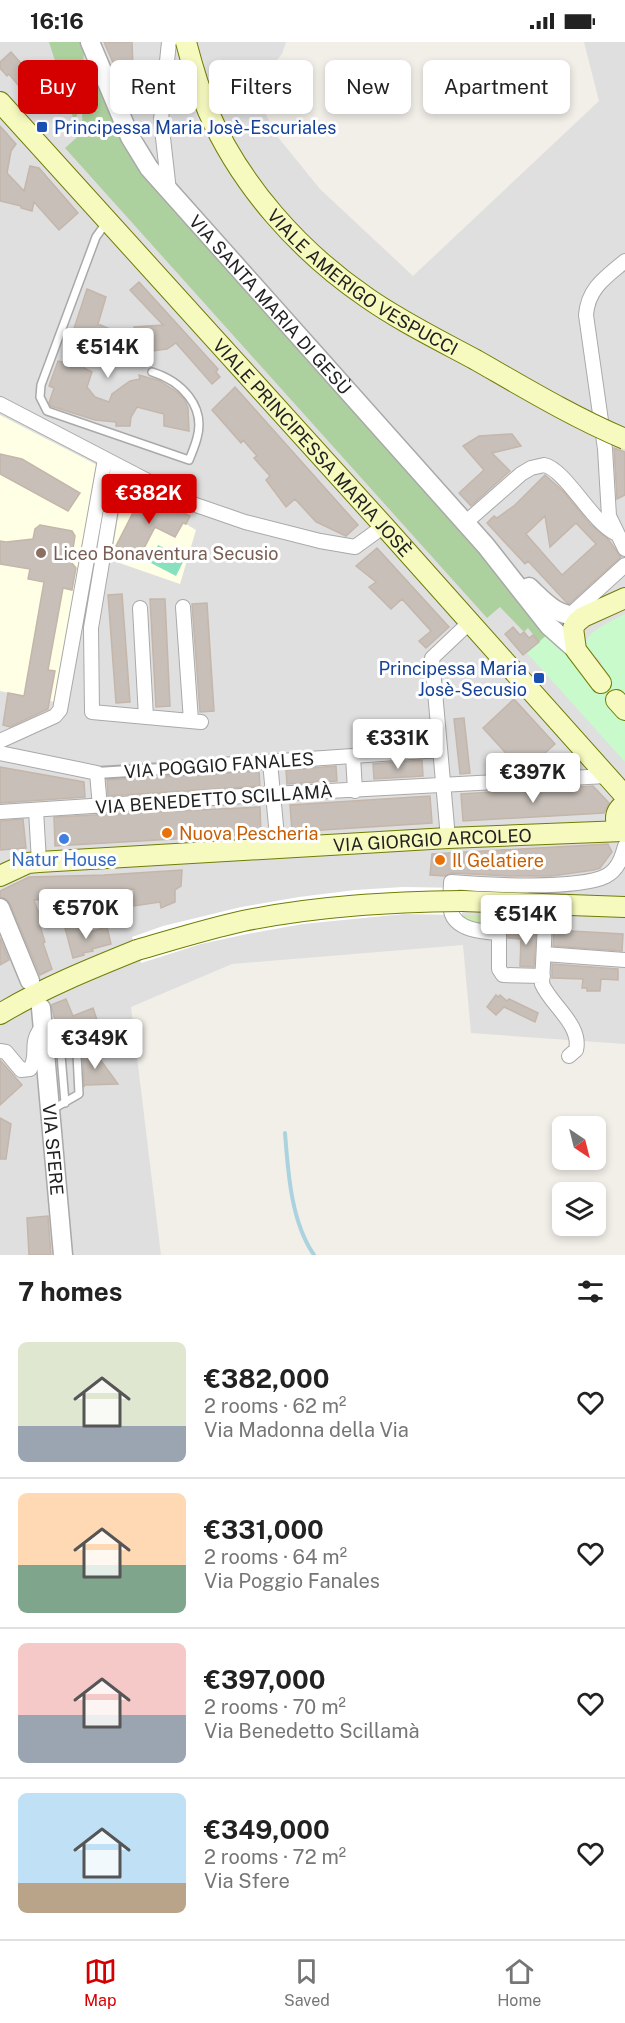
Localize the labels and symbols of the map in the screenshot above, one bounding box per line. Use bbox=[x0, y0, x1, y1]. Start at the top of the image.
place label: Principessa Maria Josè-Escuriales bbox=[54, 117, 336, 138]
marker: Principessa Maria Josè-Escuriales bbox=[35, 120, 49, 134]
street label: VIALE AMERIGO VESPUCCI bbox=[263, 205, 462, 359]
street label: VIA SANTA MARIA DI GESÙ bbox=[185, 210, 357, 398]
pin: €514K bbox=[66, 328, 150, 379]
street label: VIALE PRINCIPESSA MARIA JOSÈ bbox=[209, 334, 417, 561]
pin: €382K bbox=[107, 474, 191, 525]
place label: Liceo Bonaventura Secusio bbox=[53, 543, 278, 564]
marker: Liceo Bonaventura Secusio bbox=[34, 546, 48, 560]
place label: Principessa Maria Josè-Secusio bbox=[379, 658, 527, 700]
marker: Principessa Maria Josè-Secusio bbox=[532, 671, 546, 685]
pin: €331K bbox=[356, 719, 440, 770]
street label: VIA POGGIO FANALES bbox=[123, 748, 315, 782]
pin: €397K bbox=[491, 753, 575, 804]
street label: VIA BENEDETTO SCILLAMÀ bbox=[95, 779, 334, 818]
place label: Nuova Pescheria bbox=[179, 823, 318, 844]
street label: VIA GIORGIO ARCOLEO bbox=[332, 824, 532, 855]
marker: Nuova Pescheria bbox=[160, 826, 174, 840]
marker: Natur House bbox=[57, 832, 71, 846]
place label: Natur House bbox=[11, 849, 117, 870]
place label: Il Gelatiere bbox=[452, 850, 544, 871]
marker: Il Gelatiere bbox=[433, 853, 447, 867]
pin: €570K bbox=[44, 889, 128, 940]
pin: €514K bbox=[484, 895, 568, 946]
pin: €349K bbox=[53, 1019, 137, 1070]
street label: VIA SFERE bbox=[39, 1103, 68, 1196]
north arrow bbox=[552, 1116, 606, 1170]

